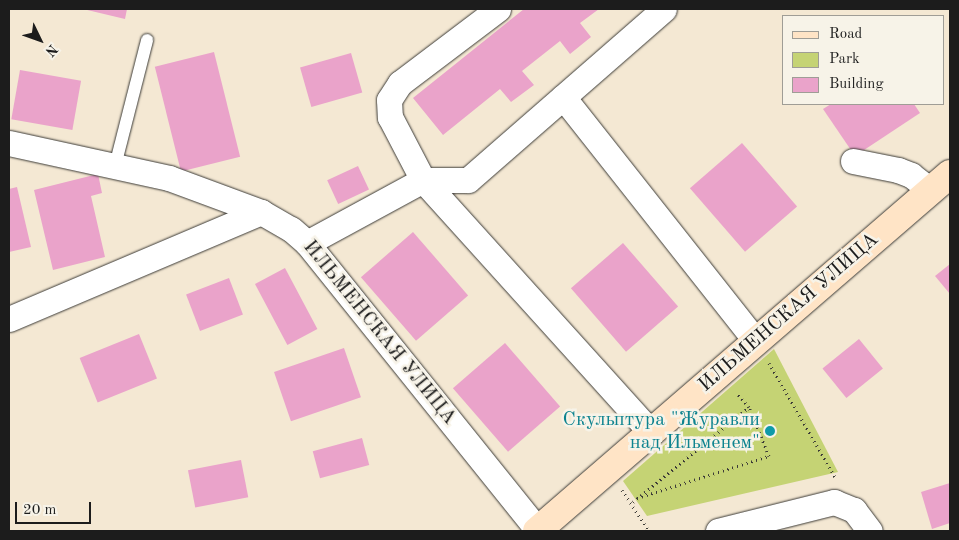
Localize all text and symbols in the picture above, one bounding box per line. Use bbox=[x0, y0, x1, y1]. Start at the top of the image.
north arrow bbox=[15, 15, 65, 65]
legend bbox=[782, 15, 944, 105]
text: Road bbox=[829, 27, 862, 42]
text: N bbox=[42, 41, 60, 59]
text: Park bbox=[829, 52, 860, 67]
text: Building bbox=[829, 77, 884, 92]
street label: ИЛЬМЕНСКАЯ УЛИЦА bbox=[694, 228, 884, 398]
street label: ИЛЬМЕНСКАЯ УЛИЦА bbox=[297, 236, 461, 430]
place label: Скульптура "Журавли над Ильменем" bbox=[563, 408, 760, 455]
marker: Скульптура "Журавли над Ильменем" bbox=[764, 425, 776, 437]
scale bar bbox=[18, 492, 94, 524]
text: 20 m bbox=[23, 503, 57, 518]

